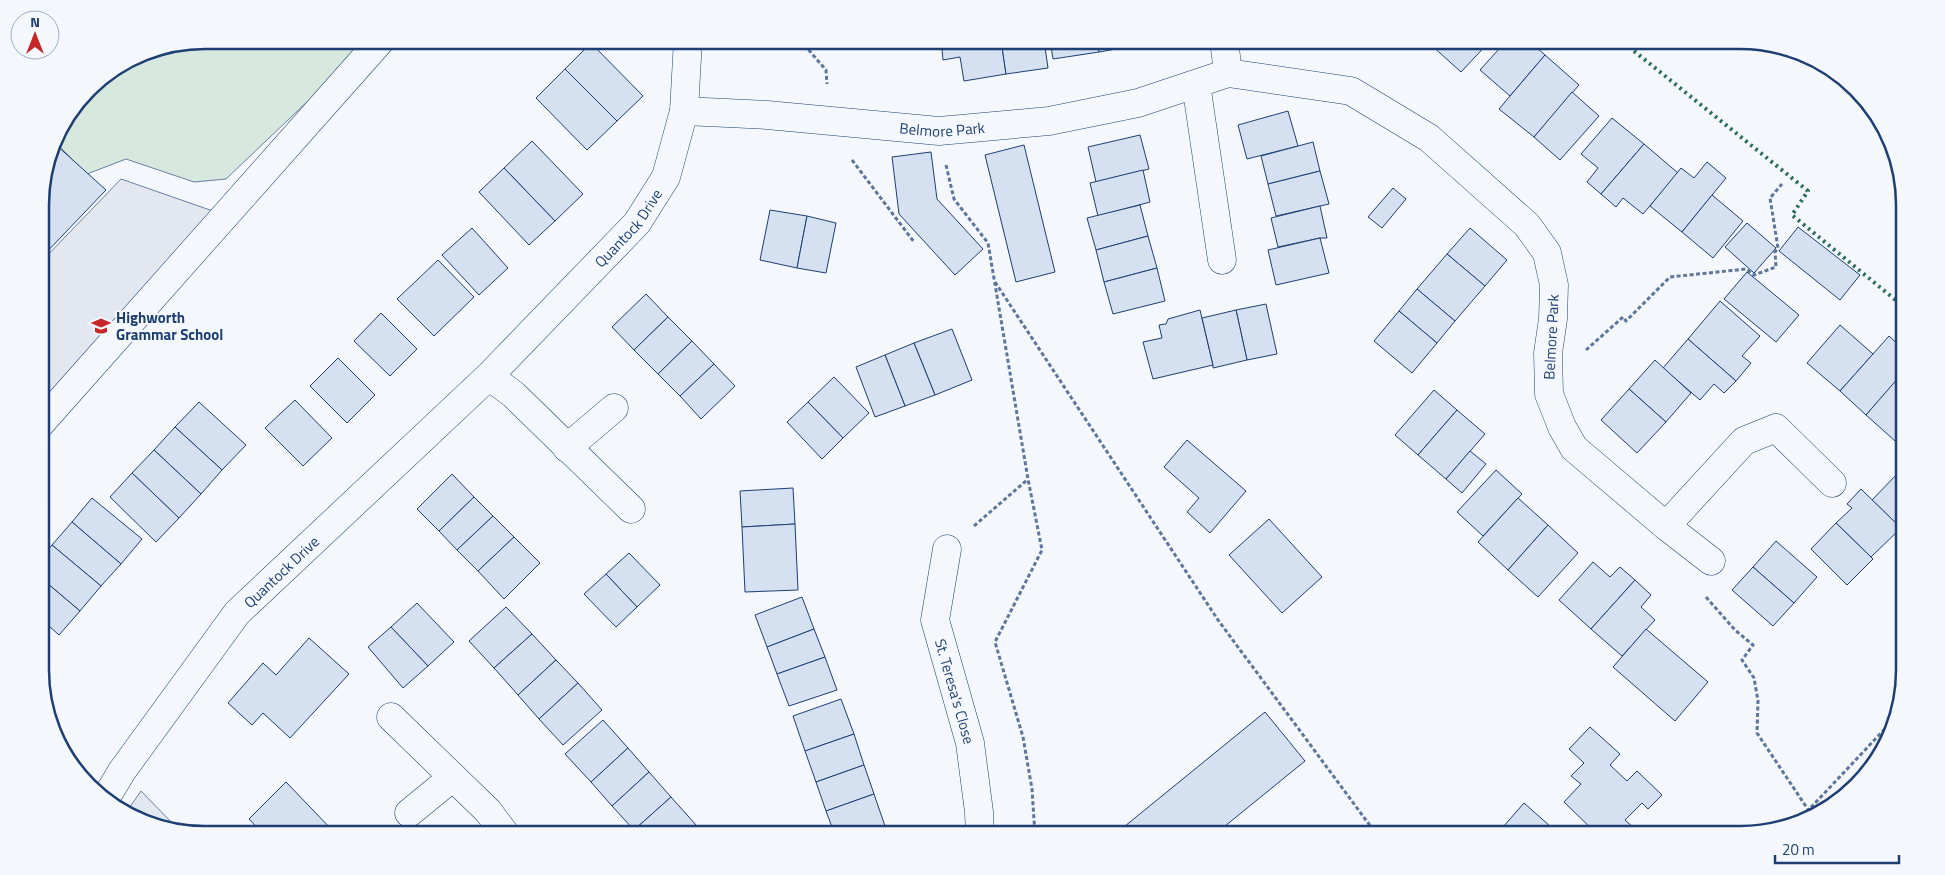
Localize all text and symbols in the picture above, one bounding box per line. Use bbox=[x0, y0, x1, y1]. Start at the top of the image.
north arrow bbox=[10, 10, 60, 60]
text: N bbox=[30, 11, 40, 32]
street label: Belmore Park bbox=[899, 115, 986, 143]
street label: Quantock Drive bbox=[589, 184, 667, 272]
street label: Belmore Park bbox=[1537, 294, 1565, 380]
place label: Highworth Grammar School bbox=[116, 306, 223, 346]
school or university icon: Highworth Grammar School bbox=[90, 315, 112, 337]
street label: Quantock Drive bbox=[238, 530, 324, 613]
street label: St. Teresa's Close bbox=[929, 636, 981, 746]
scale bar bbox=[1775, 832, 1899, 864]
text: 20 m bbox=[1782, 838, 1815, 861]

